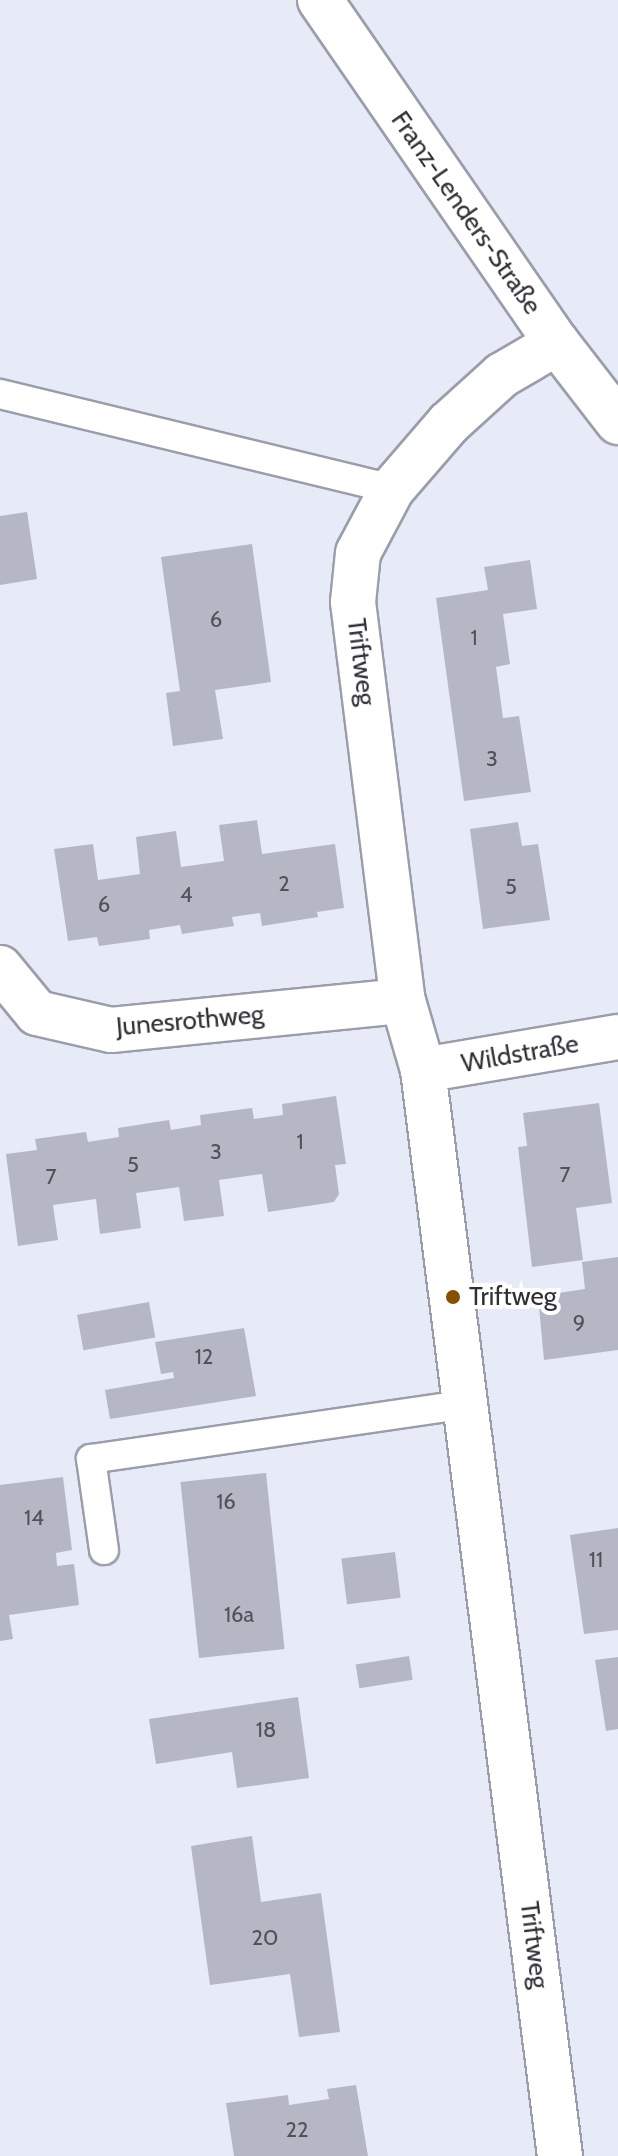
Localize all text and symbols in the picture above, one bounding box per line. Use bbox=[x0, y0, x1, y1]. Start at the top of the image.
street label: Franz-Lenders-Straße bbox=[384, 106, 548, 320]
house number: 6 bbox=[210, 607, 222, 633]
street label: Triftweg bbox=[340, 617, 382, 707]
house number: 1 bbox=[470, 625, 478, 651]
house number: 3 bbox=[486, 746, 498, 772]
house number: 2 bbox=[278, 871, 290, 897]
house number: 5 bbox=[505, 874, 517, 900]
house number: 4 bbox=[180, 882, 192, 908]
house number: 6 bbox=[98, 892, 110, 918]
street label: Junesrothweg bbox=[115, 999, 265, 1043]
street label: Wildstraße bbox=[459, 1028, 581, 1080]
house number: 1 bbox=[296, 1129, 304, 1155]
house number: 3 bbox=[210, 1139, 222, 1165]
house number: 5 bbox=[127, 1152, 139, 1178]
house number: 7 bbox=[559, 1162, 571, 1188]
house number: 7 bbox=[45, 1164, 57, 1190]
place label: Triftweg bbox=[469, 1281, 557, 1313]
marker: Triftweg bbox=[444, 1288, 462, 1306]
house number: 9 bbox=[573, 1310, 585, 1336]
house number: 12 bbox=[195, 1344, 213, 1370]
house number: 16 bbox=[216, 1489, 236, 1515]
house number: 14 bbox=[24, 1505, 44, 1531]
house number: 11 bbox=[589, 1547, 603, 1573]
house number: 16a bbox=[224, 1602, 254, 1628]
house number: 18 bbox=[256, 1717, 276, 1743]
street label: Triftweg bbox=[513, 1900, 555, 1990]
house number: 20 bbox=[252, 1925, 278, 1951]
house number: 22 bbox=[285, 2117, 309, 2143]

